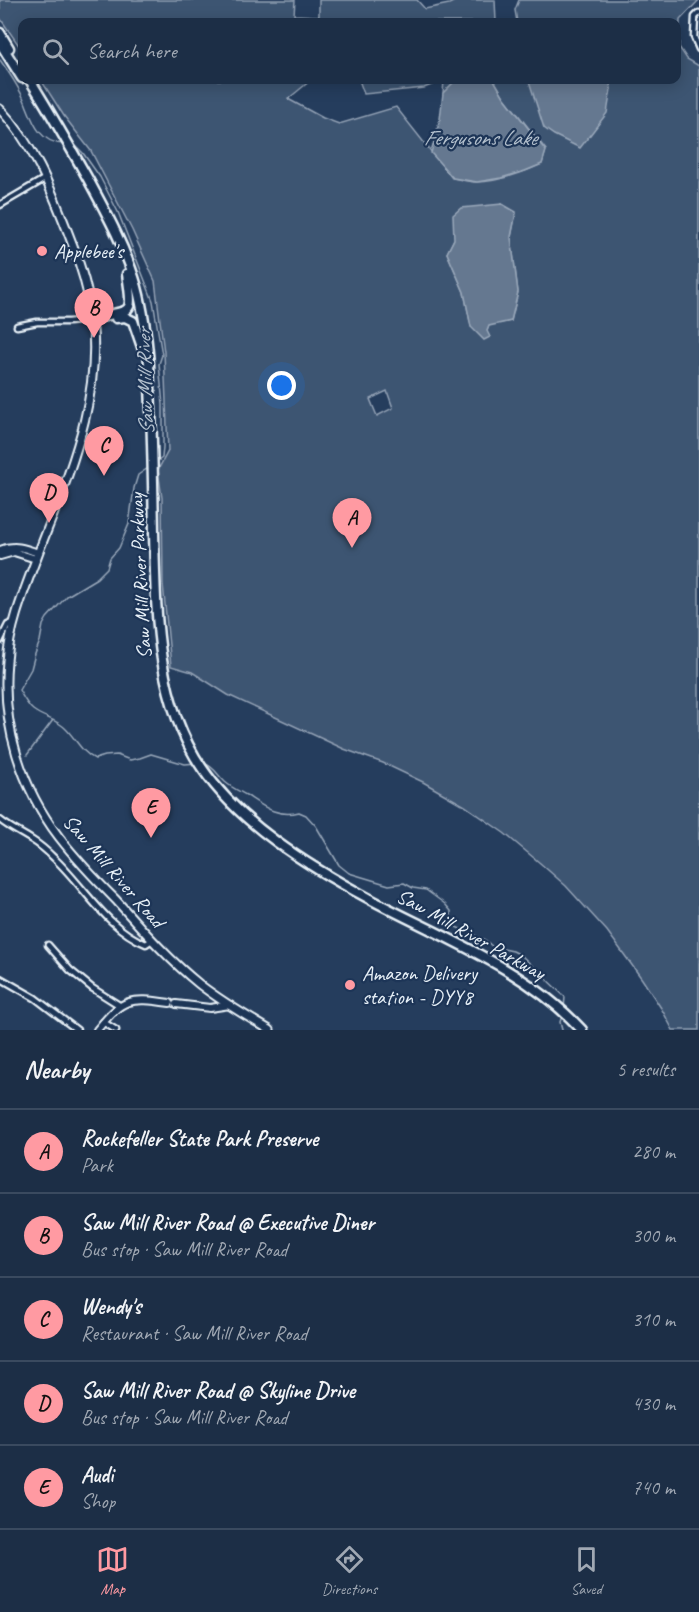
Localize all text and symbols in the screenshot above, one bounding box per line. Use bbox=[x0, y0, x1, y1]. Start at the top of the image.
search box bbox=[18, 18, 681, 84]
icon: search bbox=[39, 35, 72, 68]
text: Search here bbox=[87, 37, 177, 65]
water label: Fergusons Lake bbox=[424, 124, 540, 152]
place label: Applebee's bbox=[54, 238, 125, 264]
marker: Applebee's bbox=[35, 244, 49, 258]
pin: B bbox=[74, 288, 113, 338]
water label: Saw Mill River bbox=[129, 325, 161, 436]
your location bbox=[267, 371, 296, 400]
pin: C bbox=[84, 426, 124, 476]
pin: D bbox=[29, 474, 68, 523]
street label: Saw Mill River Parkway bbox=[123, 491, 157, 660]
pin: A bbox=[332, 498, 372, 548]
pin: E bbox=[132, 788, 170, 838]
street label: Saw Mill River Road bbox=[58, 809, 172, 935]
street label: Saw Mill River Parkway bbox=[392, 882, 551, 986]
place label: Amazon Delivery station - DYY8 bbox=[362, 960, 479, 1010]
marker: Amazon Delivery station - DYY8 bbox=[343, 978, 357, 992]
text: Nearby bbox=[24, 1053, 89, 1086]
text: 5 results bbox=[616, 1057, 675, 1082]
text: Rockefeller State Park Preserve bbox=[81, 1125, 318, 1153]
text: A bbox=[38, 1139, 49, 1164]
text: 280 m bbox=[632, 1139, 675, 1164]
text: Park bbox=[81, 1153, 113, 1178]
text: Saw Mill River Road @ Executive Diner bbox=[81, 1209, 374, 1237]
text: B bbox=[38, 1223, 49, 1248]
text: 300 m bbox=[632, 1223, 675, 1248]
text: Bus stop · Saw Mill River Road bbox=[81, 1237, 287, 1262]
text: Wendy's bbox=[81, 1293, 141, 1321]
text: C bbox=[39, 1307, 48, 1332]
text: 310 m bbox=[632, 1307, 675, 1332]
text: Restaurant · Saw Mill River Road bbox=[81, 1321, 307, 1346]
text: Saw Mill River Road @ Skyline Drive bbox=[81, 1377, 355, 1405]
text: D bbox=[38, 1391, 49, 1416]
text: 430 m bbox=[632, 1391, 675, 1416]
text: Bus stop · Saw Mill River Road bbox=[81, 1405, 287, 1430]
text: Audi bbox=[81, 1461, 113, 1489]
text: E bbox=[38, 1475, 49, 1500]
text: 740 m bbox=[632, 1475, 675, 1500]
text: Shop bbox=[81, 1489, 115, 1514]
tab: Map bbox=[96, 1543, 129, 1599]
tab: Directions bbox=[322, 1543, 377, 1599]
tab: Saved bbox=[570, 1543, 603, 1599]

